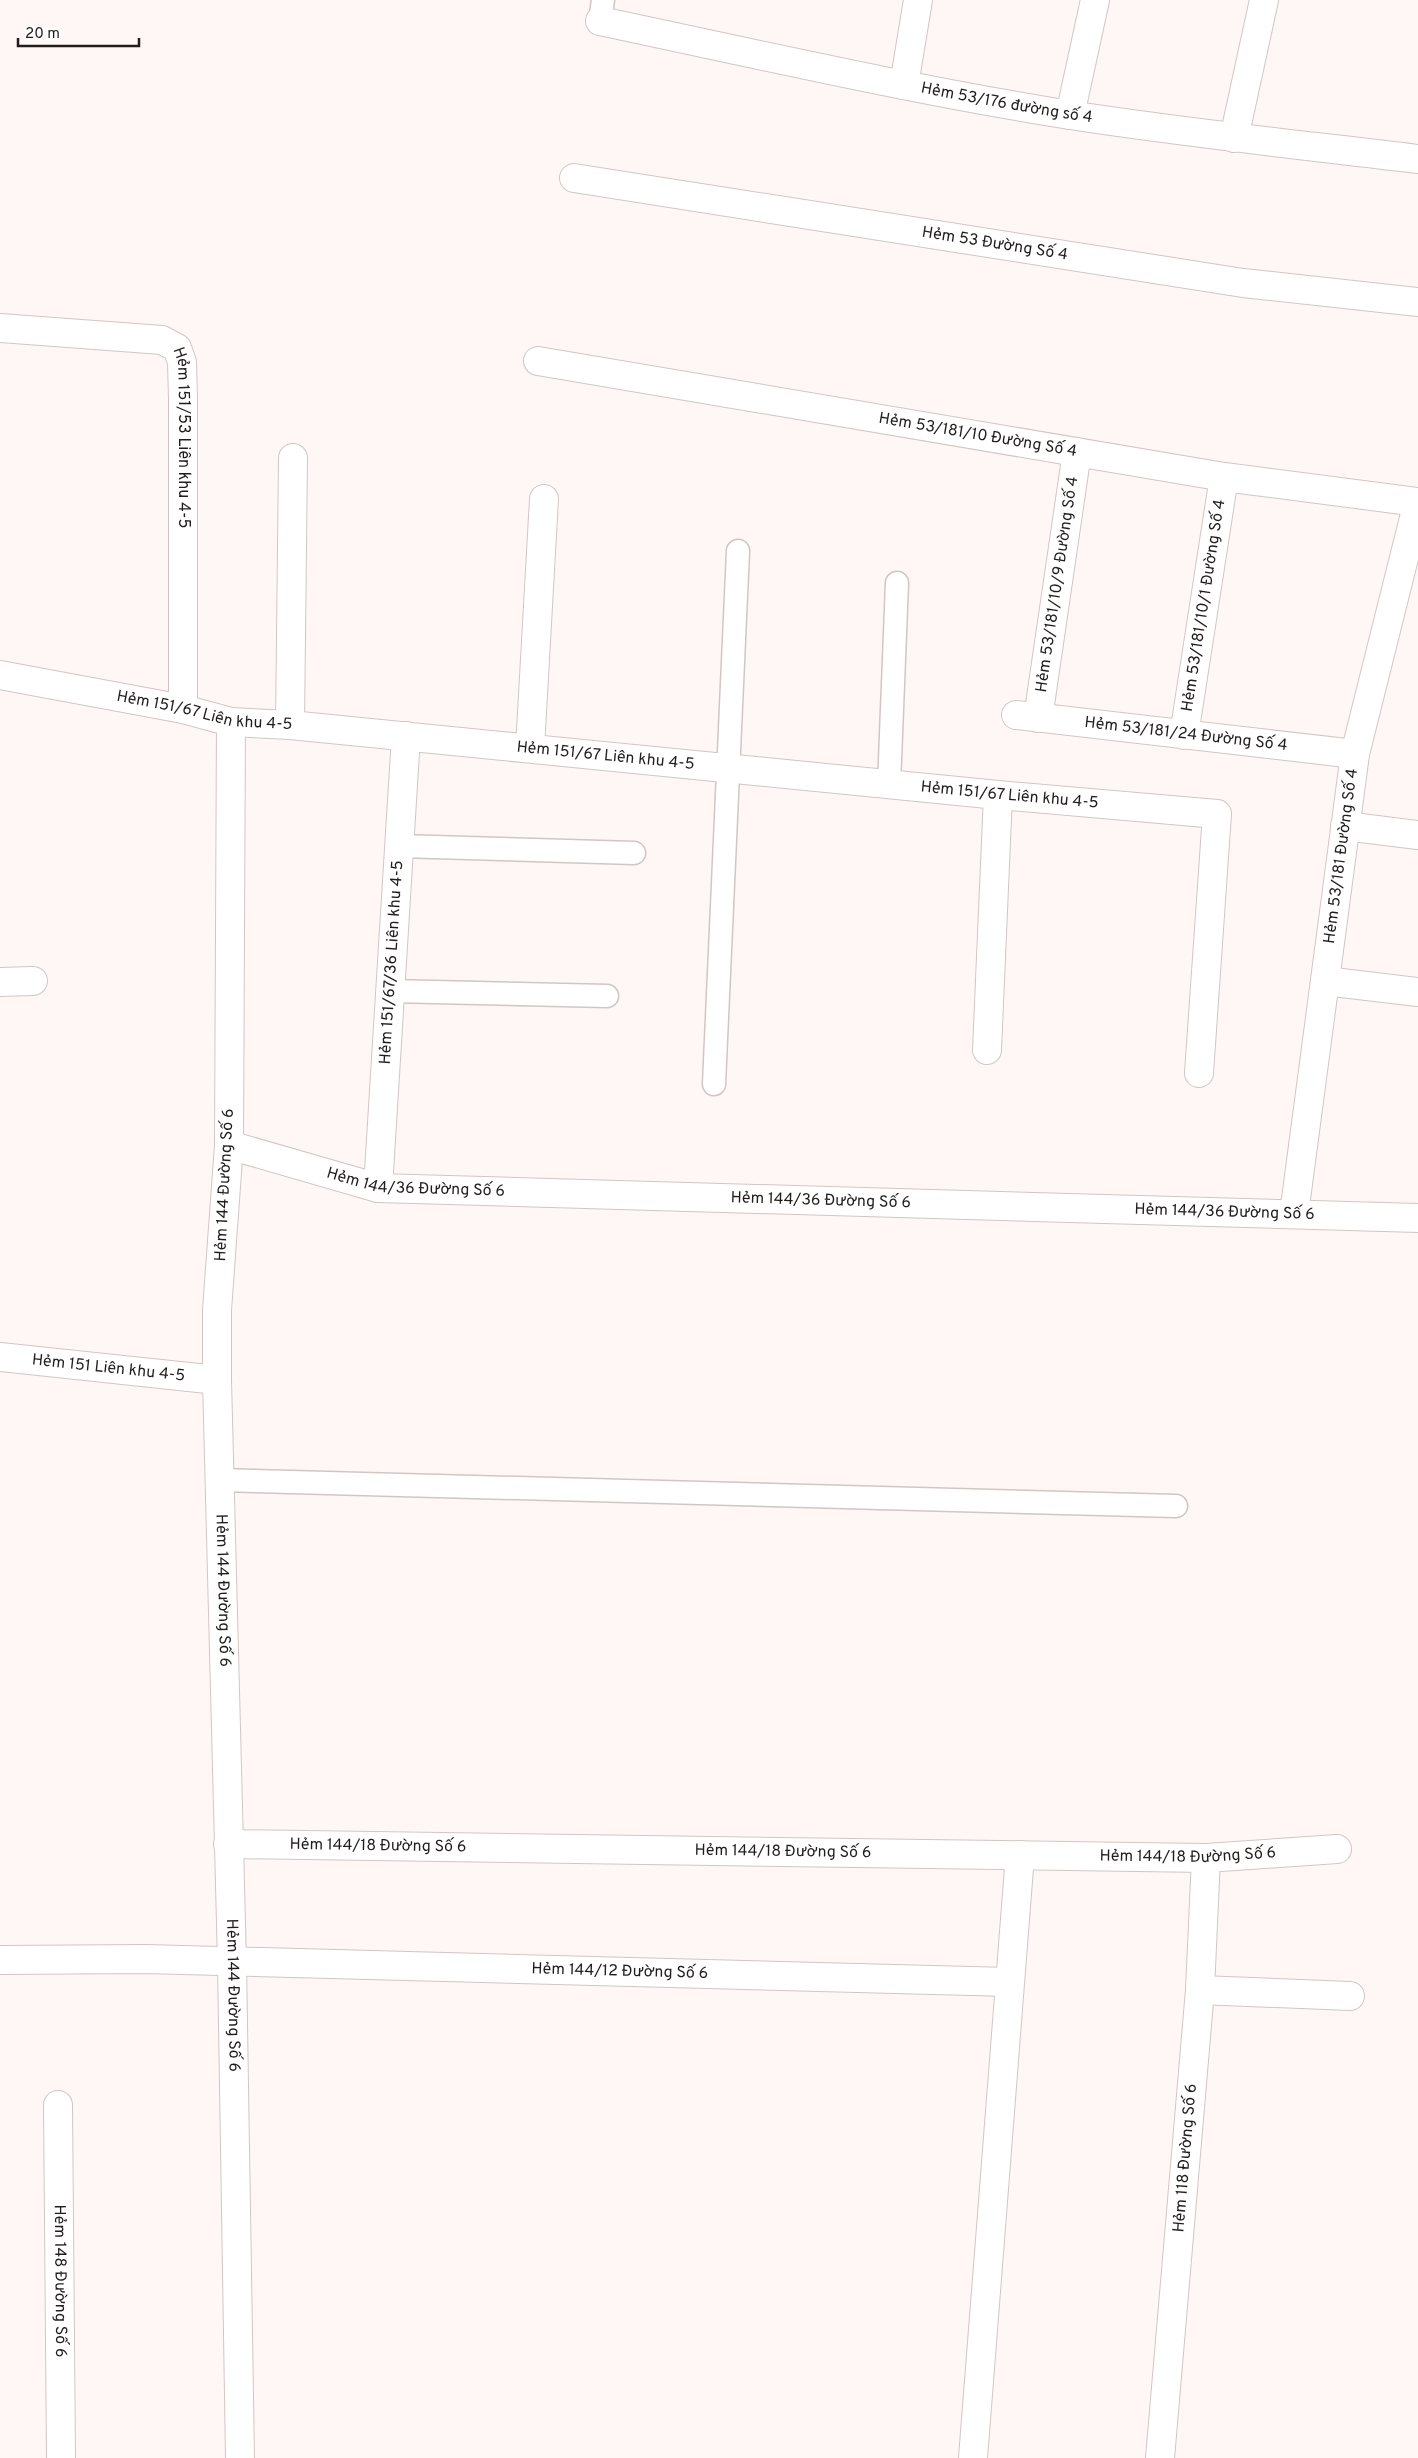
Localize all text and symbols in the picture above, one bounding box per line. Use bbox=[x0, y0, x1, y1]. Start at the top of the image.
scale bar bbox=[18, 15, 139, 47]
text: 20 m bbox=[25, 25, 60, 44]
street label: Hẻm 53/176 đường số 4 bbox=[919, 79, 1094, 128]
street label: Hẻm 53 Đường Số 4 bbox=[920, 223, 1069, 265]
street label: Hẻm 151/53 Liên khu 4-5 bbox=[168, 345, 193, 528]
street label: Hẻm 53/181/10 Đường Số 4 bbox=[877, 409, 1078, 462]
street label: Hẻm 53/181/10/9 Đường Số 4 bbox=[1032, 475, 1083, 694]
street label: Hẻm 53/181/10/1 Đường Số 4 bbox=[1178, 498, 1230, 713]
street label: Hẻm 151/67 Liên khu 4-5 bbox=[115, 687, 293, 735]
street label: Hẻm 53/181/24 Đường Số 4 bbox=[1083, 713, 1288, 756]
street label: Hẻm 151/67 Liên khu 4-5 bbox=[516, 737, 695, 775]
street label: Hẻm 53/181 Đường Số 4 bbox=[1320, 767, 1363, 945]
street label: Hẻm 151/67 Liên khu 4-5 bbox=[920, 777, 1099, 814]
street label: Hẻm 151/67/36 Liên khu 4-5 bbox=[376, 860, 408, 1065]
street label: Hẻm 144 Đường Số 6 bbox=[210, 1108, 239, 1262]
street label: Hẻm 144/36 Đường Số 6 bbox=[324, 1164, 505, 1202]
street label: Hẻm 144/36 Đường Số 6 bbox=[730, 1188, 911, 1213]
street label: Hẻm 144/36 Đường Số 6 bbox=[1134, 1200, 1315, 1225]
street label: Hẻm 151 Liên khu 4-5 bbox=[31, 1350, 186, 1387]
street label: Hẻm 144 Đường Số 6 bbox=[210, 1514, 235, 1667]
street label: Hẻm 144/18 Đường Số 6 bbox=[289, 1835, 467, 1857]
street label: Hẻm 144/18 Đường Số 6 bbox=[694, 1841, 871, 1863]
street label: Hẻm 144/18 Đường Số 6 bbox=[1099, 1843, 1277, 1868]
street label: Hẻm 144 Đường Số 6 bbox=[221, 1919, 245, 2072]
street label: Hẻm 144/12 Đường Số 6 bbox=[531, 1959, 708, 1984]
street label: Hẻm 118 Đường Số 6 bbox=[1169, 2083, 1202, 2233]
street label: Hẻm 148 Đường Số 6 bbox=[49, 2204, 71, 2358]

